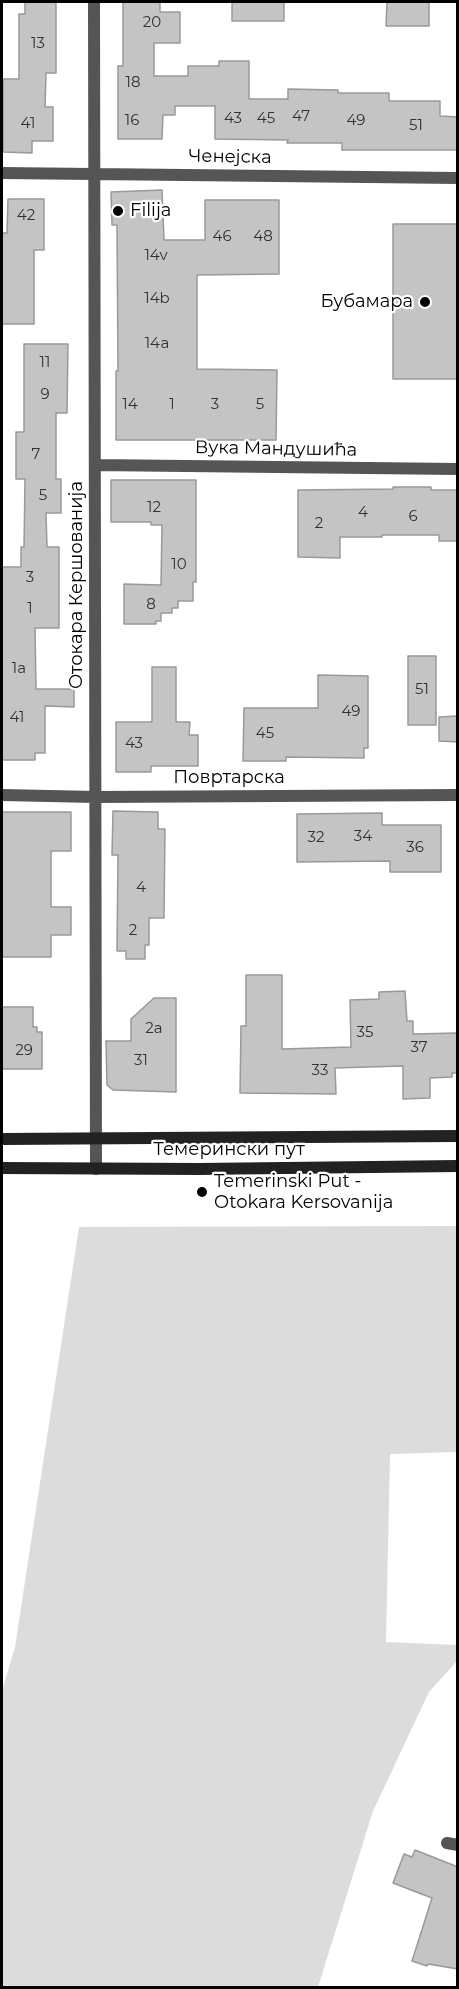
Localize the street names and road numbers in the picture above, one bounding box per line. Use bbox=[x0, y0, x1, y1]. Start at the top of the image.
street label: Ченејска bbox=[188, 145, 272, 169]
street label: Вука Мандушића bbox=[195, 437, 357, 461]
street label: Отокара Кершованија bbox=[66, 481, 88, 689]
street label: Повртарска bbox=[173, 767, 285, 789]
street label: Темерински пут bbox=[153, 1139, 305, 1161]

